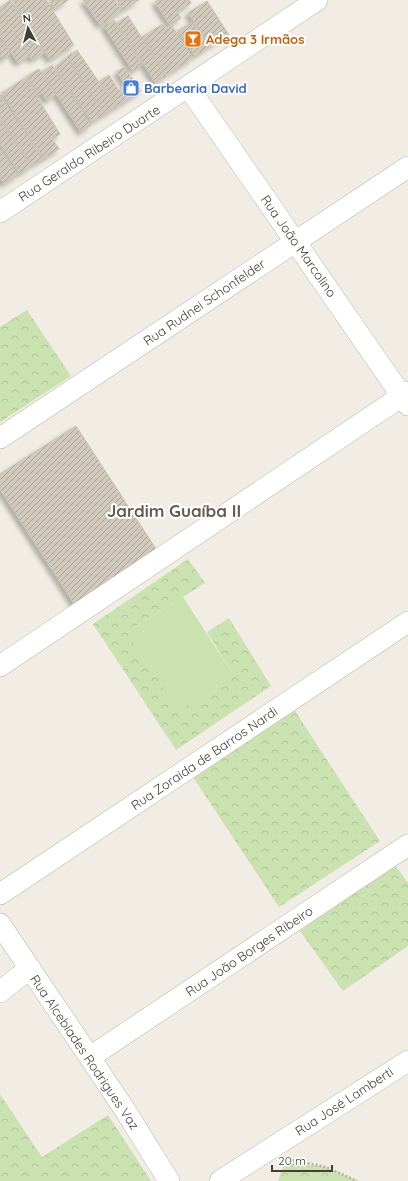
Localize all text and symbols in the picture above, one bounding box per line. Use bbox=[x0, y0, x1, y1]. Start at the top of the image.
north arrow bbox=[8, 8, 48, 48]
text: N bbox=[22, 11, 32, 26]
bar icon: Adega 3 Irmãos bbox=[183, 29, 203, 49]
place label: Adega 3 Irmãos bbox=[206, 31, 304, 47]
shop icon: Barbearia David bbox=[121, 78, 141, 98]
place label: Barbearia David bbox=[144, 80, 247, 96]
street label: Rua Geraldo Ribeiro Duarte bbox=[15, 101, 163, 205]
street label: Rua João Marcolino bbox=[258, 192, 340, 300]
street label: Rua Rudnei Schonfelder bbox=[140, 255, 268, 349]
district label: Jardim Guaíba II bbox=[107, 500, 241, 521]
street label: Rua Zoraida de Barros Nardi bbox=[128, 703, 280, 813]
street label: Rua João Borges Ribeiro bbox=[182, 902, 316, 1000]
street label: Rua Alcebíades Rodrigues Vaz bbox=[27, 972, 143, 1132]
street label: Rua José Lamberti bbox=[292, 1063, 396, 1139]
scale bar bbox=[272, 1147, 332, 1173]
text: 20 m bbox=[278, 1153, 306, 1168]

